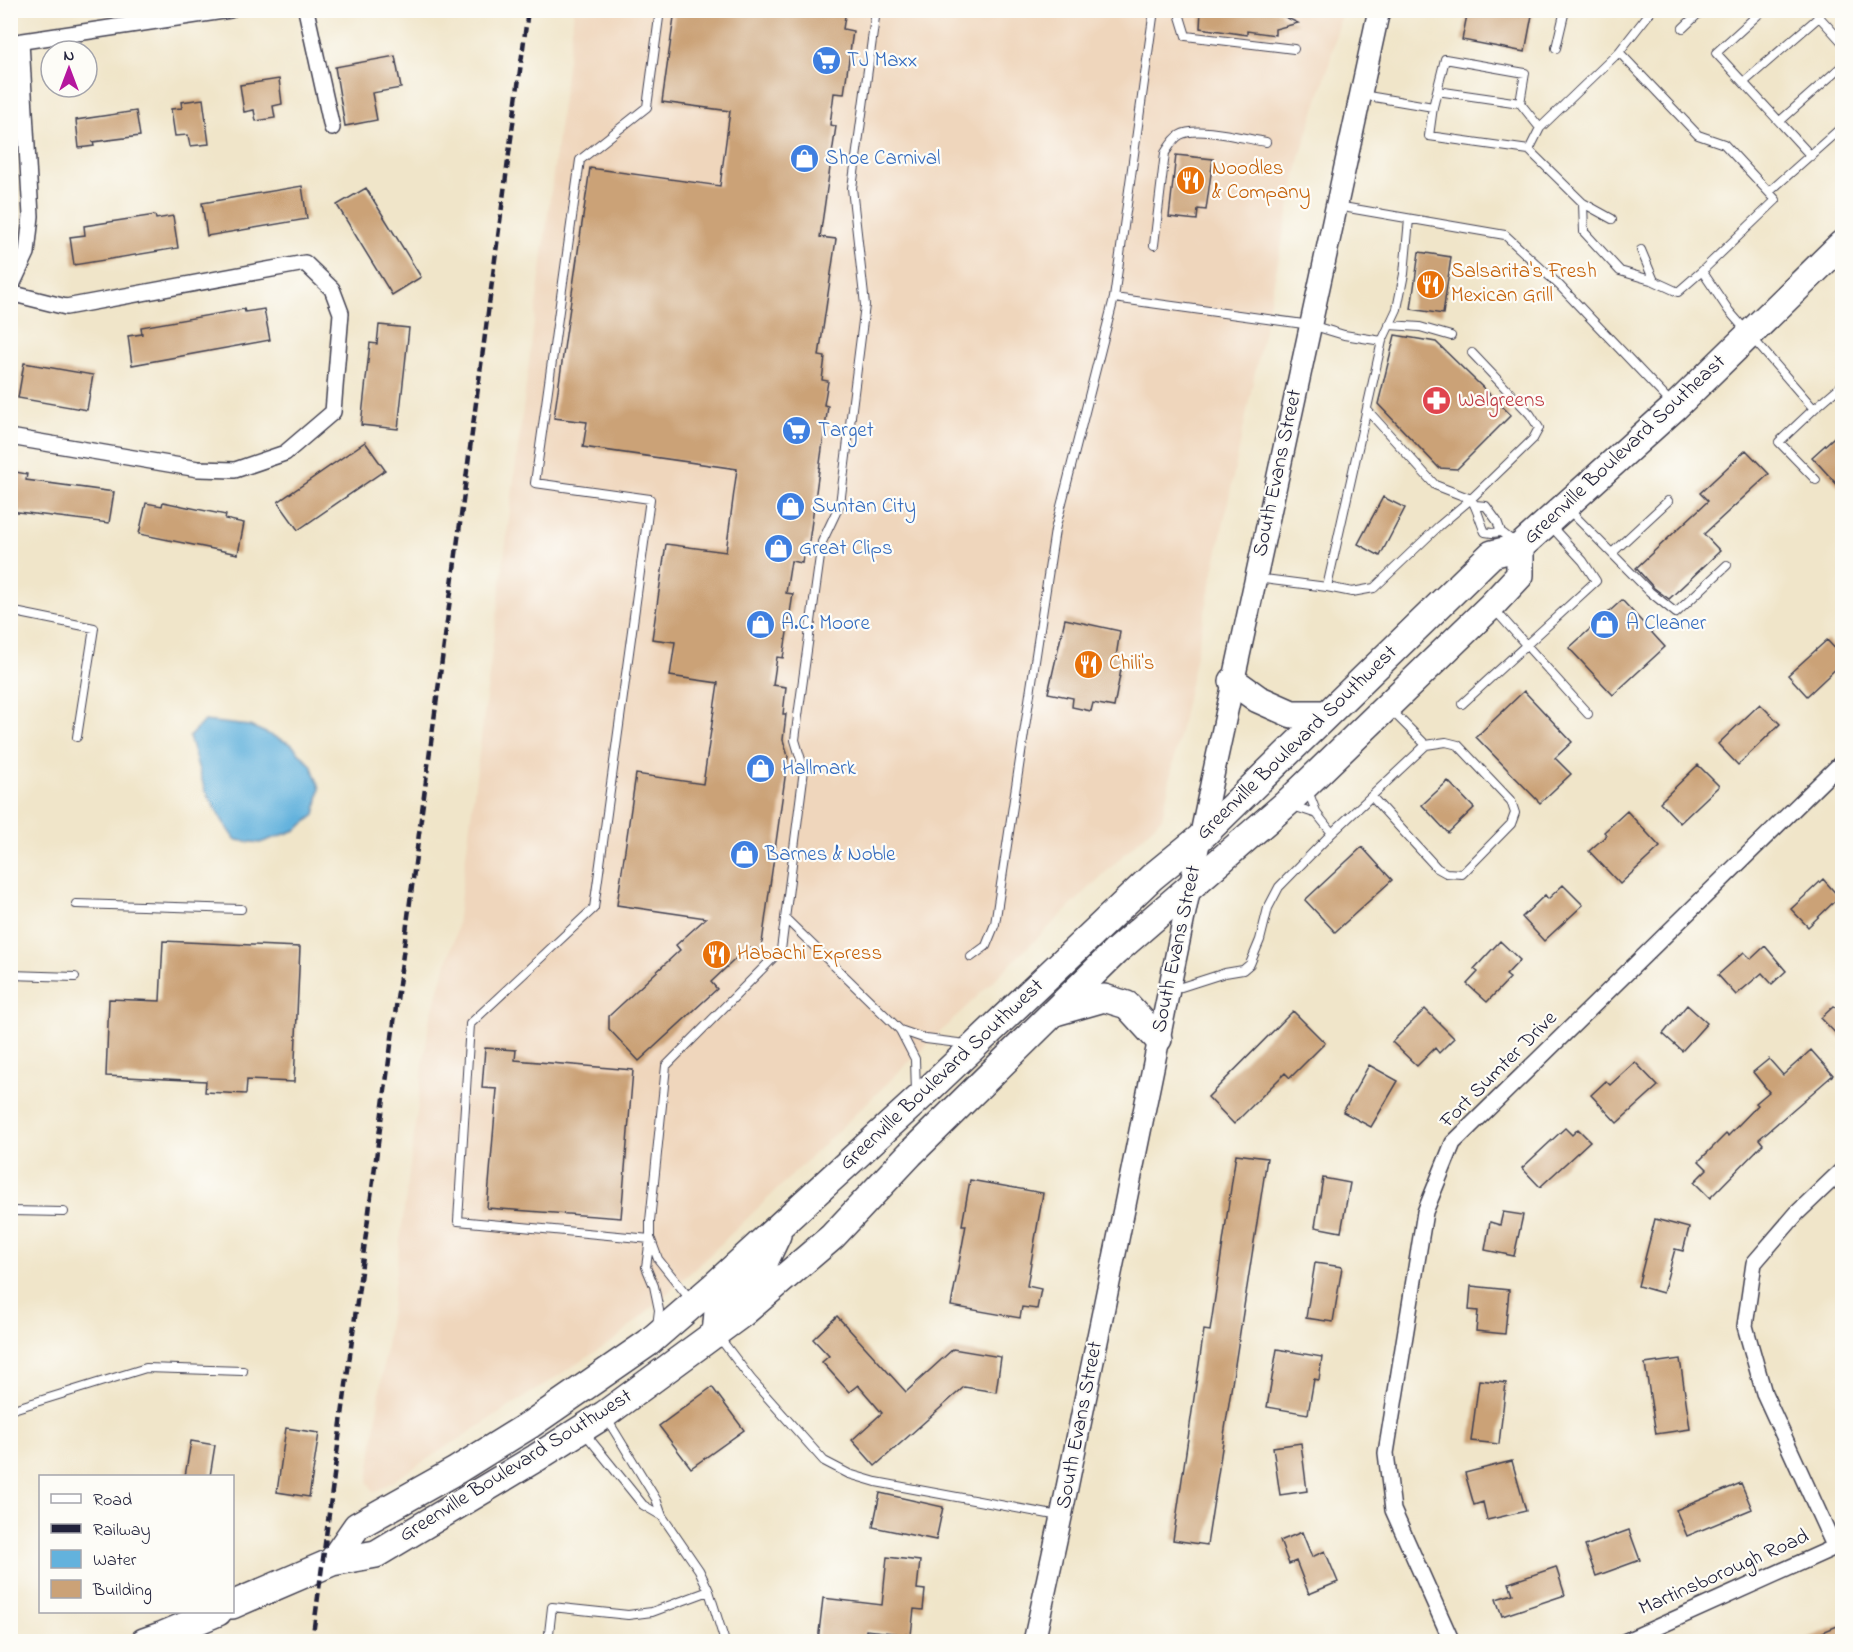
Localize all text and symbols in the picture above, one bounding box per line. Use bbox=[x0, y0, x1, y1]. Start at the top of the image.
north arrow bbox=[39, 39, 99, 99]
text: N bbox=[64, 44, 75, 68]
supermarket icon: TJ Maxx bbox=[810, 45, 842, 77]
place label: TJ Maxx bbox=[847, 46, 917, 76]
shop icon: Shoe Carnival bbox=[788, 143, 820, 175]
place label: Shoe Carnival bbox=[825, 144, 941, 174]
place label: Noodles & Company bbox=[1212, 154, 1310, 210]
restaurant icon: Noodles & Company bbox=[1175, 165, 1207, 197]
place label: Salsarita's Fresh Mexican Grill bbox=[1451, 257, 1597, 311]
restaurant icon: Salsarita's Fresh Mexican Grill bbox=[1414, 268, 1446, 300]
street label: Greenville Boulevard Southeast bbox=[1517, 348, 1733, 552]
pharmacy icon: Walgreens bbox=[1421, 385, 1453, 417]
place label: Walgreens bbox=[1458, 386, 1545, 418]
street label: South Evans Street bbox=[1246, 387, 1310, 559]
supermarket icon: Target bbox=[781, 415, 813, 447]
place label: Target bbox=[818, 416, 874, 448]
shop icon: Suntan City bbox=[775, 491, 807, 523]
place label: Suntan City bbox=[812, 492, 916, 524]
shop icon: Great Clips bbox=[762, 533, 794, 565]
place label: Great Clips bbox=[799, 534, 893, 564]
shop icon: A.C. Moore bbox=[744, 608, 776, 640]
shop icon: A Cleaner bbox=[1589, 608, 1621, 640]
place label: A.C. Moore bbox=[781, 609, 870, 639]
place label: A Cleaner bbox=[1626, 609, 1707, 639]
street label: Greenville Boulevard Southwest bbox=[1190, 639, 1404, 847]
restaurant icon: Chili's bbox=[1072, 648, 1104, 680]
place label: Chili's bbox=[1109, 649, 1154, 679]
shop icon: Hallmark bbox=[745, 753, 777, 785]
place label: Hallmark bbox=[782, 754, 857, 784]
shop icon: Barnes & Noble bbox=[728, 839, 760, 871]
place label: Barnes & Noble bbox=[764, 840, 896, 870]
street label: South Evans Street bbox=[1145, 863, 1209, 1035]
restaurant icon: Habachi Express bbox=[700, 938, 732, 970]
place label: Habachi Express bbox=[737, 939, 882, 969]
street label: Greenville Boulevard Southwest bbox=[833, 972, 1051, 1178]
street label: Fort Sumter Drive bbox=[1433, 1004, 1565, 1136]
street label: South Evans Street bbox=[1049, 1339, 1111, 1511]
street label: Greenville Boulevard Southwest bbox=[394, 1382, 638, 1550]
legend bbox=[39, 1475, 234, 1613]
text: Road bbox=[93, 1488, 132, 1514]
text: Railway bbox=[93, 1518, 150, 1544]
street label: Martinsborough Road bbox=[1634, 1522, 1815, 1626]
text: Water bbox=[93, 1548, 137, 1574]
text: Building bbox=[92, 1578, 152, 1605]

